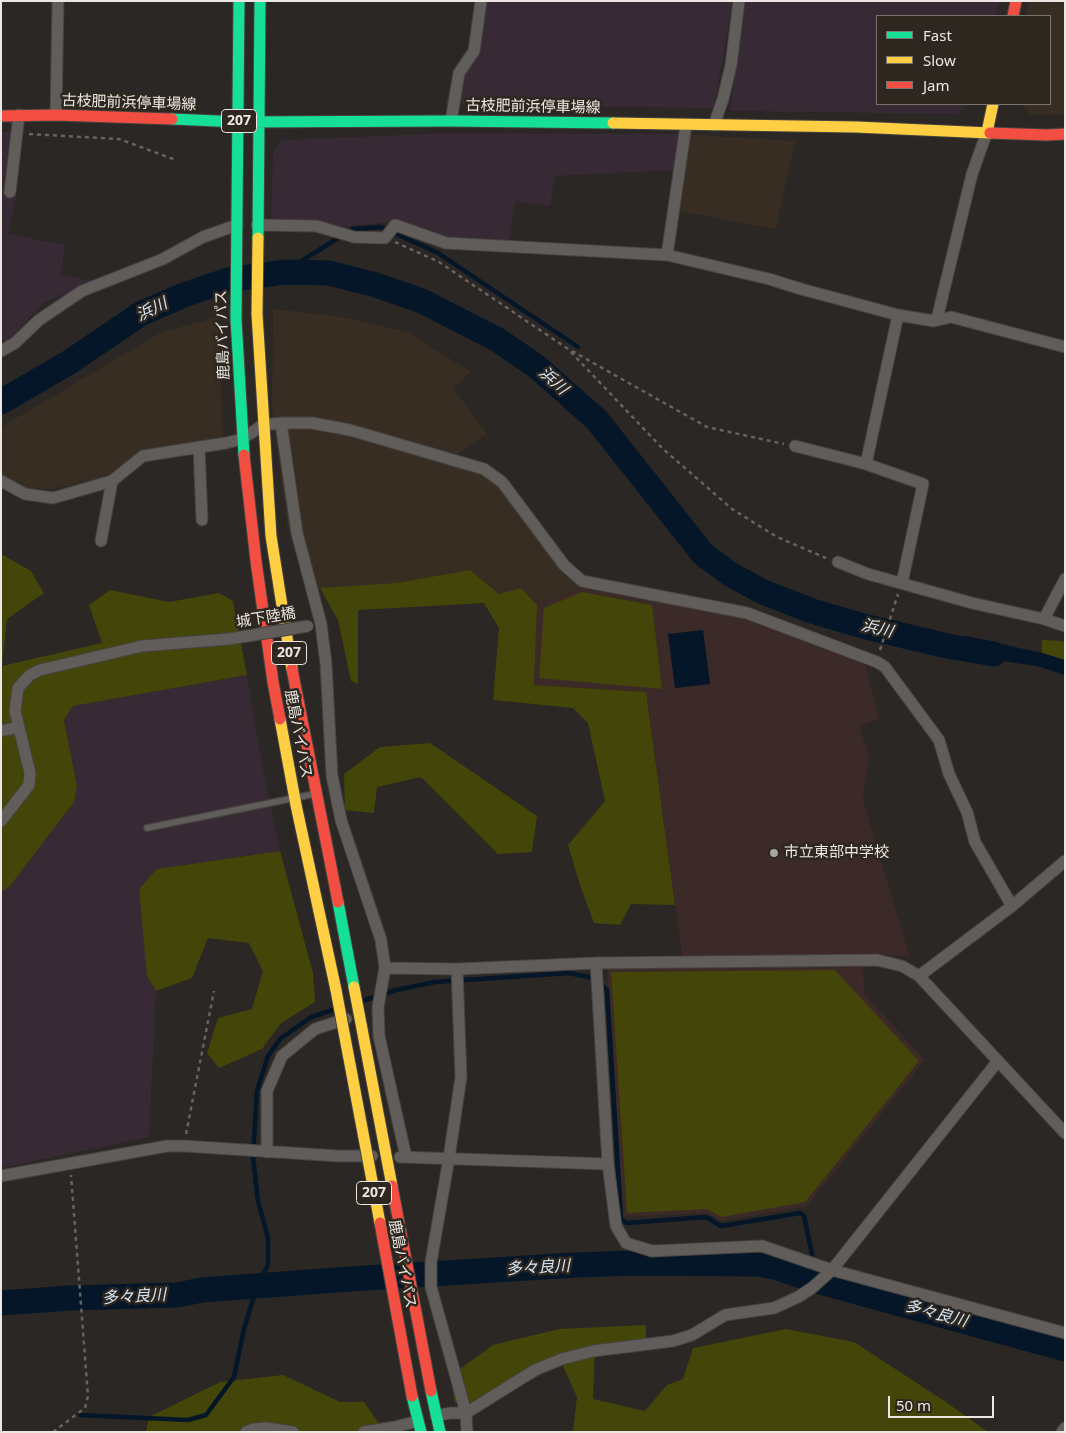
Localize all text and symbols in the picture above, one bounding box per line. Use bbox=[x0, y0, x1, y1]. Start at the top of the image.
legend bbox=[876, 15, 1051, 105]
text: Fast bbox=[923, 25, 952, 45]
text: Slow bbox=[923, 50, 956, 70]
text: Jam bbox=[923, 75, 950, 95]
street label: 古枝肥前浜停車場線 bbox=[61, 92, 197, 114]
street label: 古枝肥前浜停車場線 bbox=[465, 97, 601, 117]
road number: 207 bbox=[222, 110, 256, 132]
street label: 鹿島バイパス bbox=[212, 290, 234, 380]
water label: 浜川 bbox=[133, 294, 171, 326]
water label: 浜川 bbox=[535, 363, 571, 399]
street label: 城下陸橋 bbox=[235, 604, 297, 632]
water label: 浜川 bbox=[859, 616, 895, 642]
road number: 207 bbox=[272, 641, 306, 664]
street label: 鹿島バイパス bbox=[281, 688, 315, 780]
place label: 市立東部中学校 bbox=[784, 844, 889, 862]
marker: 市立東部中学校 bbox=[768, 847, 780, 859]
road number: 207 bbox=[356, 1182, 392, 1204]
street label: 鹿島バイパス bbox=[385, 1218, 419, 1310]
water label: 多々良川 bbox=[506, 1257, 570, 1279]
water label: 多々良川 bbox=[102, 1286, 166, 1308]
water label: 多々良川 bbox=[903, 1296, 969, 1332]
scale bar bbox=[891, 1386, 997, 1418]
text: 50 m bbox=[896, 1395, 931, 1415]

